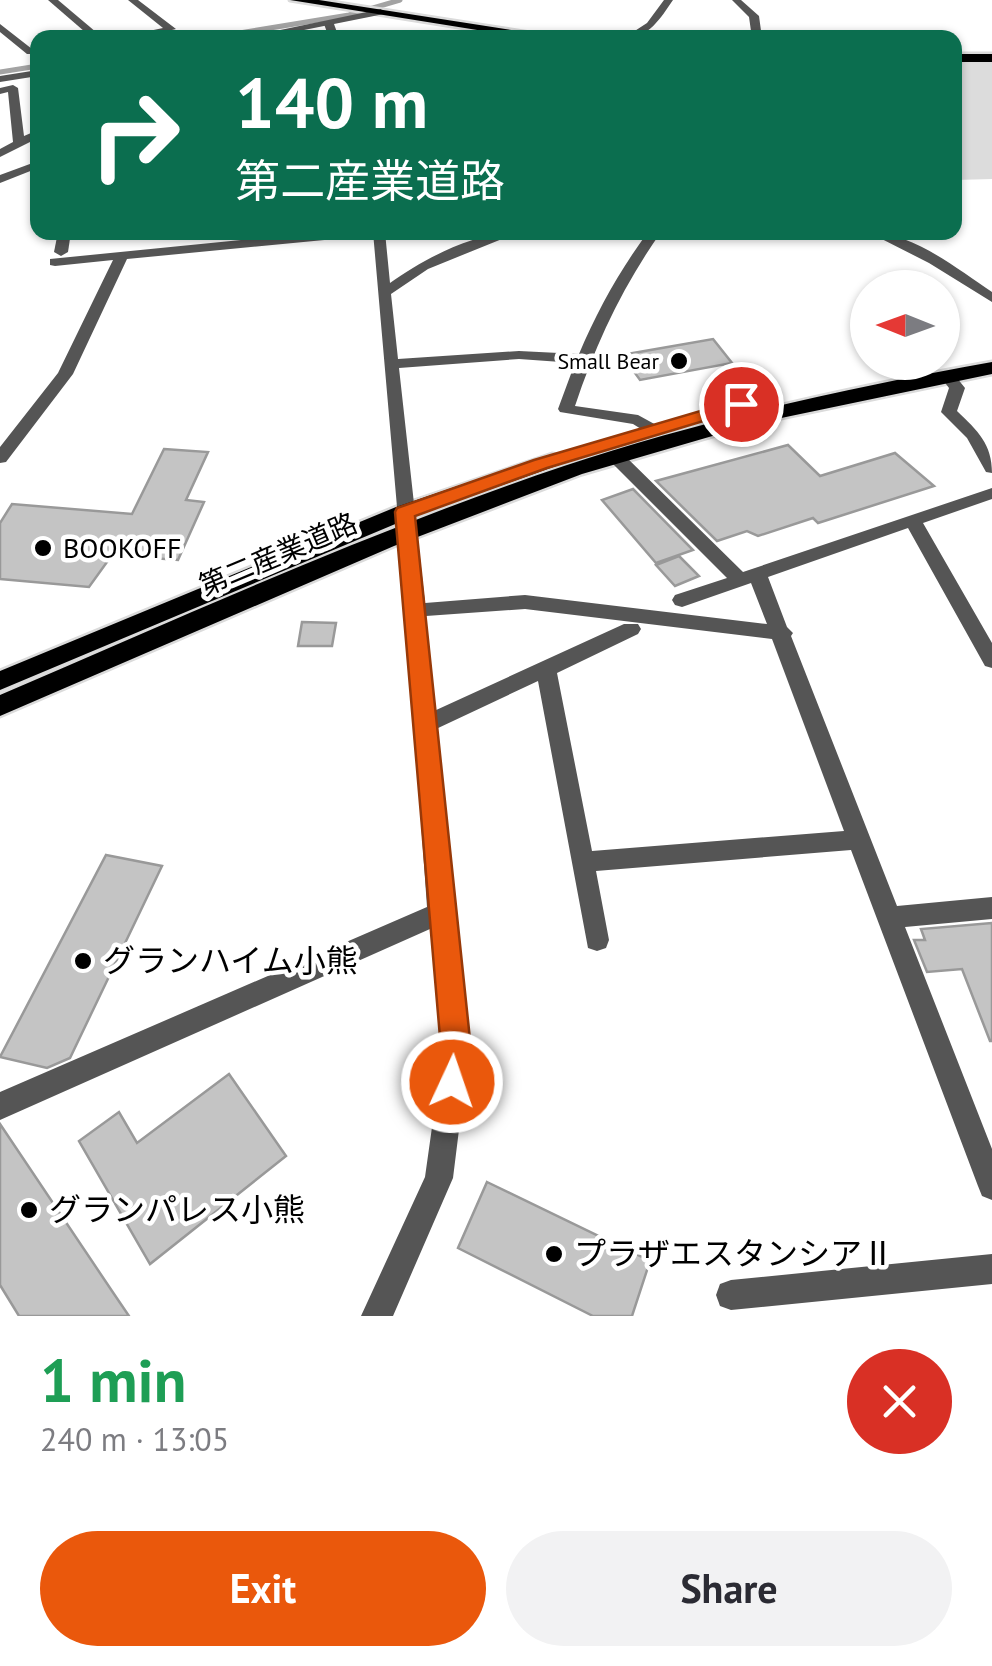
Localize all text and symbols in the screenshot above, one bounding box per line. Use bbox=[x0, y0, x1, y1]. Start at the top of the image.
text: 140 m bbox=[235, 57, 428, 147]
icon: right bbox=[70, 70, 200, 200]
text: 第二産業道路 bbox=[235, 151, 505, 209]
north arrow bbox=[850, 270, 960, 380]
map controls bbox=[850, 270, 960, 380]
place label: Small Bear bbox=[557, 347, 660, 375]
marker: Small Bear bbox=[668, 350, 690, 372]
pin bbox=[699, 362, 784, 447]
icon: arrive bbox=[714, 377, 769, 432]
street label: 第二産業道路 bbox=[193, 504, 362, 603]
place label: BOOKOFF bbox=[63, 529, 181, 566]
marker: BOOKOFF bbox=[32, 537, 54, 559]
place label: グランハイム小熊 bbox=[103, 939, 358, 981]
marker: グランハイム小熊 bbox=[72, 950, 94, 972]
position arrow bbox=[400, 1030, 504, 1134]
place label: グランパレス小熊 bbox=[49, 1188, 305, 1230]
marker: グランパレス小熊 bbox=[18, 1199, 40, 1221]
place label: プラザエスタンシアⅡ bbox=[574, 1232, 894, 1274]
marker: プラザエスタンシアⅡ bbox=[543, 1243, 565, 1265]
text: 1 min bbox=[40, 1341, 186, 1419]
button: close bbox=[847, 1349, 952, 1454]
text: 240 m · 13:05 bbox=[40, 1418, 229, 1460]
button: Exit bbox=[40, 1531, 486, 1646]
button: Share bbox=[506, 1531, 952, 1646]

